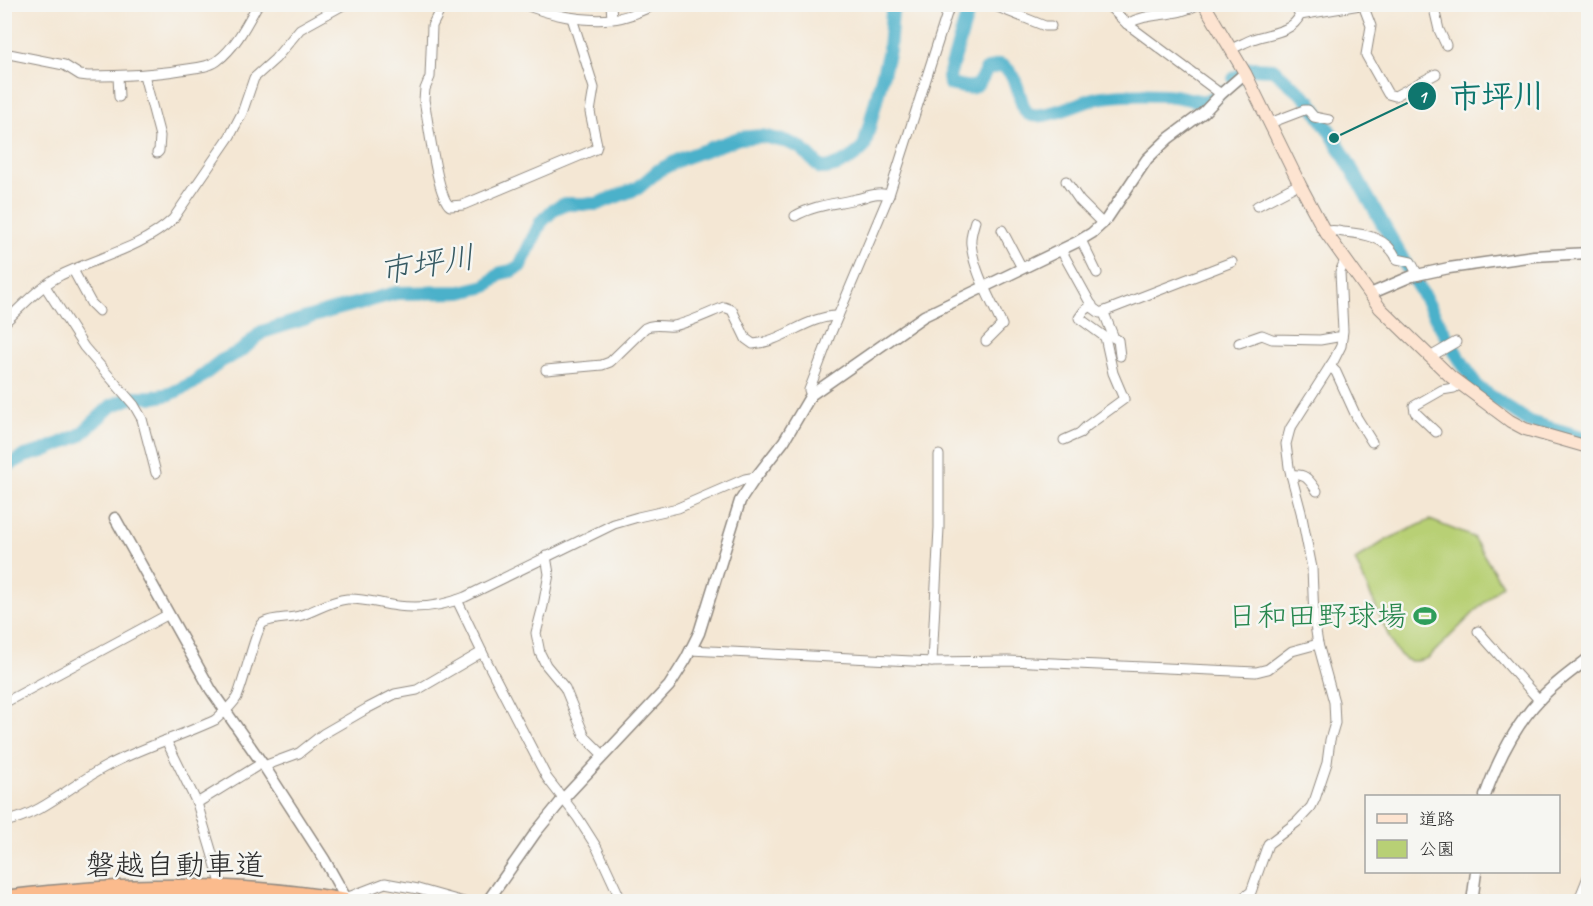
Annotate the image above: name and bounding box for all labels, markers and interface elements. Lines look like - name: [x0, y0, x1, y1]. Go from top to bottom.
- callout: 市坪川: [1407, 71, 1557, 121]
- text: 市坪川: [1449, 76, 1545, 117]
- text: 1: [1418, 86, 1428, 108]
- water label: 市坪川: [376, 236, 478, 292]
- place label: 日和田野球場: [1227, 597, 1407, 635]
- sports icon: 日和田野球場: [1412, 603, 1438, 629]
- legend: [1365, 795, 1560, 873]
- text: 道路: [1419, 808, 1455, 830]
- text: 公園: [1419, 838, 1455, 860]
- street label: 磐越自動車道: [85, 846, 265, 884]

